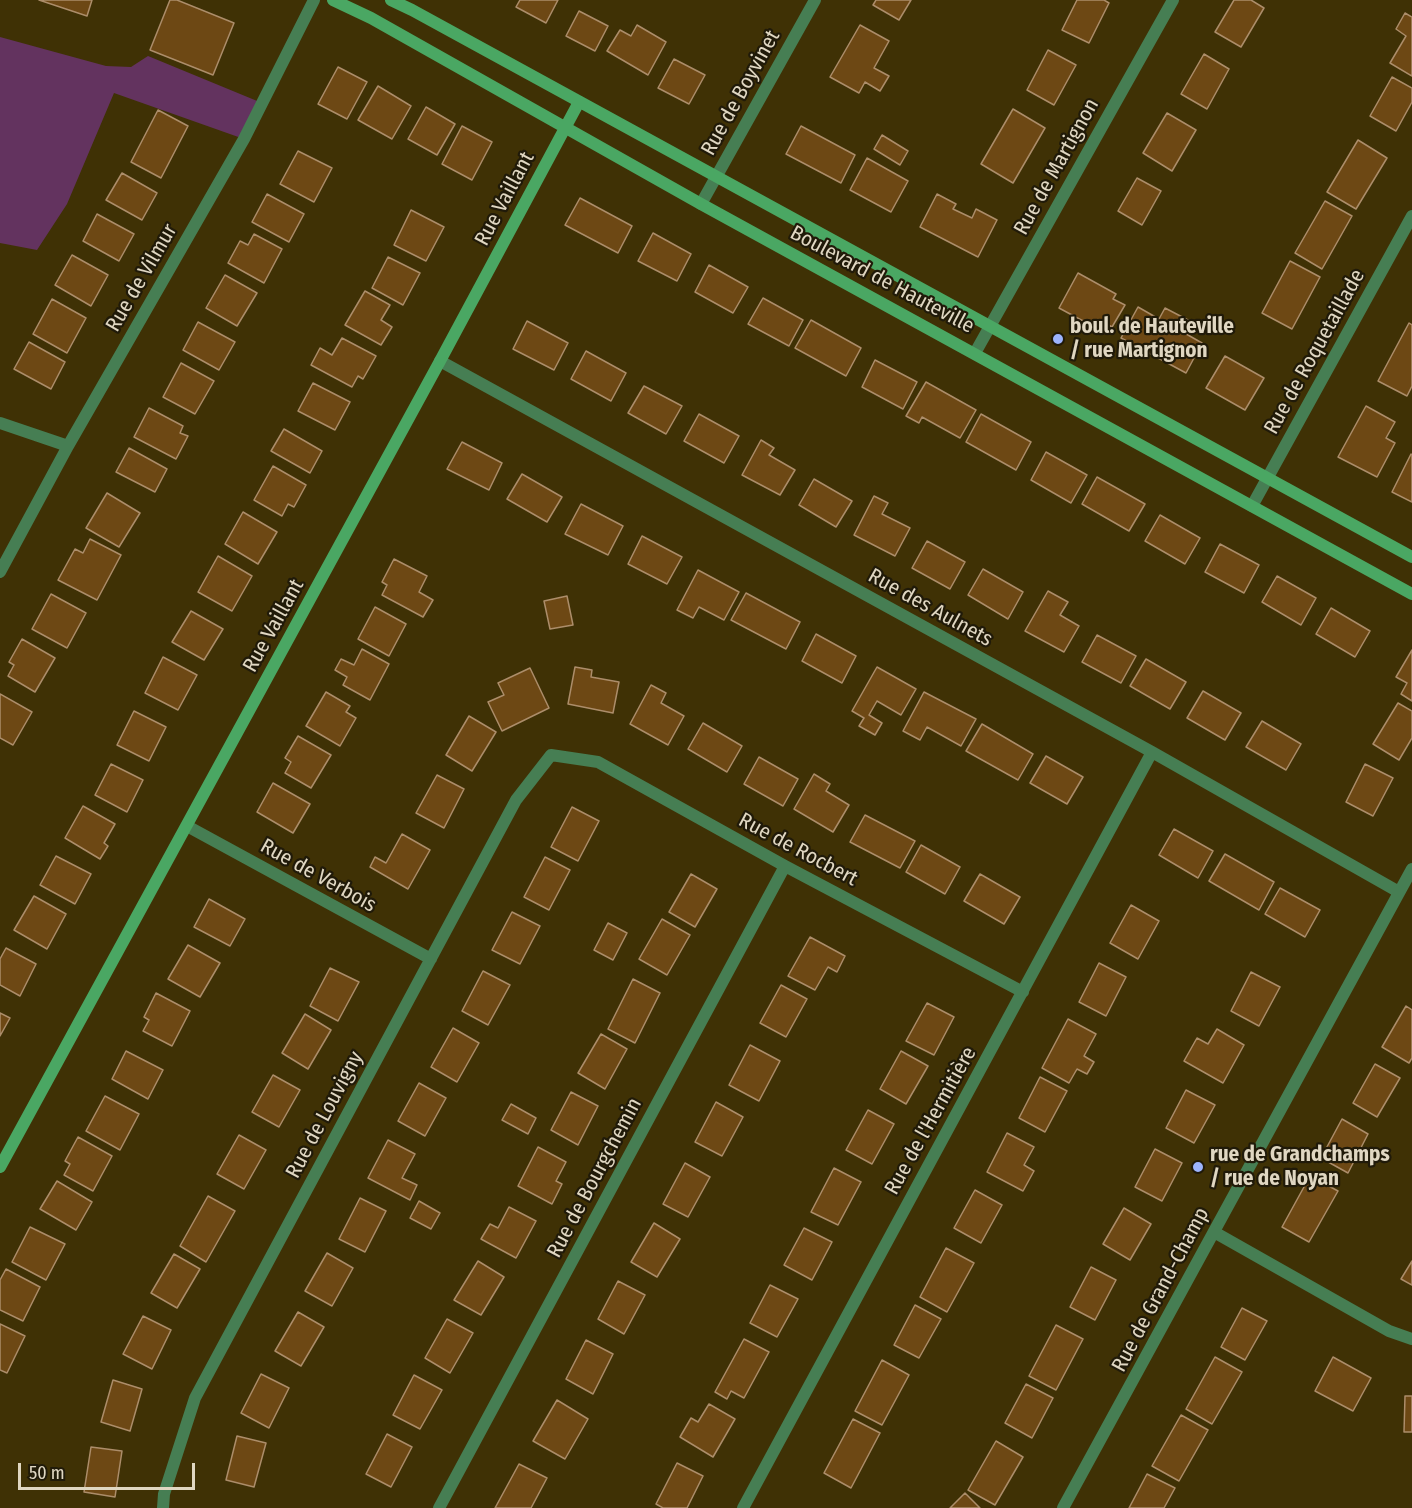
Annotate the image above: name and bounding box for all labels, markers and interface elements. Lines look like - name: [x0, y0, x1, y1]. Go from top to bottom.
- street label: Rue de Boyvinet: [696, 26, 786, 160]
- street label: Rue de Martignon: [1009, 94, 1105, 240]
- street label: Rue Vaillant: [470, 148, 540, 250]
- street label: Rue de Vilmur: [101, 220, 183, 336]
- street label: Boulevard de Hauteville: [786, 221, 978, 339]
- street label: Rue de Roquetaillade: [1259, 265, 1371, 439]
- place label: boul. de Hauteville / rue Martignon: [1070, 314, 1234, 364]
- marker: boul. de Hauteville / rue Martignon: [1051, 332, 1065, 346]
- street label: Rue des Aulnets: [863, 563, 997, 653]
- street label: Rue Vaillant: [238, 575, 310, 677]
- street label: Rue de Rocbert: [734, 808, 862, 892]
- street label: Rue de Verbois: [256, 834, 380, 918]
- street label: Rue de l'Hermitière: [880, 1043, 982, 1199]
- street label: Rue de Louvigny: [281, 1047, 369, 1183]
- street label: Rue de Bourgchemin: [542, 1094, 648, 1262]
- place label: rue de Grandchamps / rue de Noyan: [1210, 1142, 1390, 1192]
- marker: rue de Grandchamps / rue de Noyan: [1191, 1160, 1205, 1174]
- street label: Rue de Grand-Champ: [1107, 1204, 1215, 1376]
- scale bar: [21, 1451, 198, 1489]
- text: 50 m: [29, 1462, 65, 1484]

